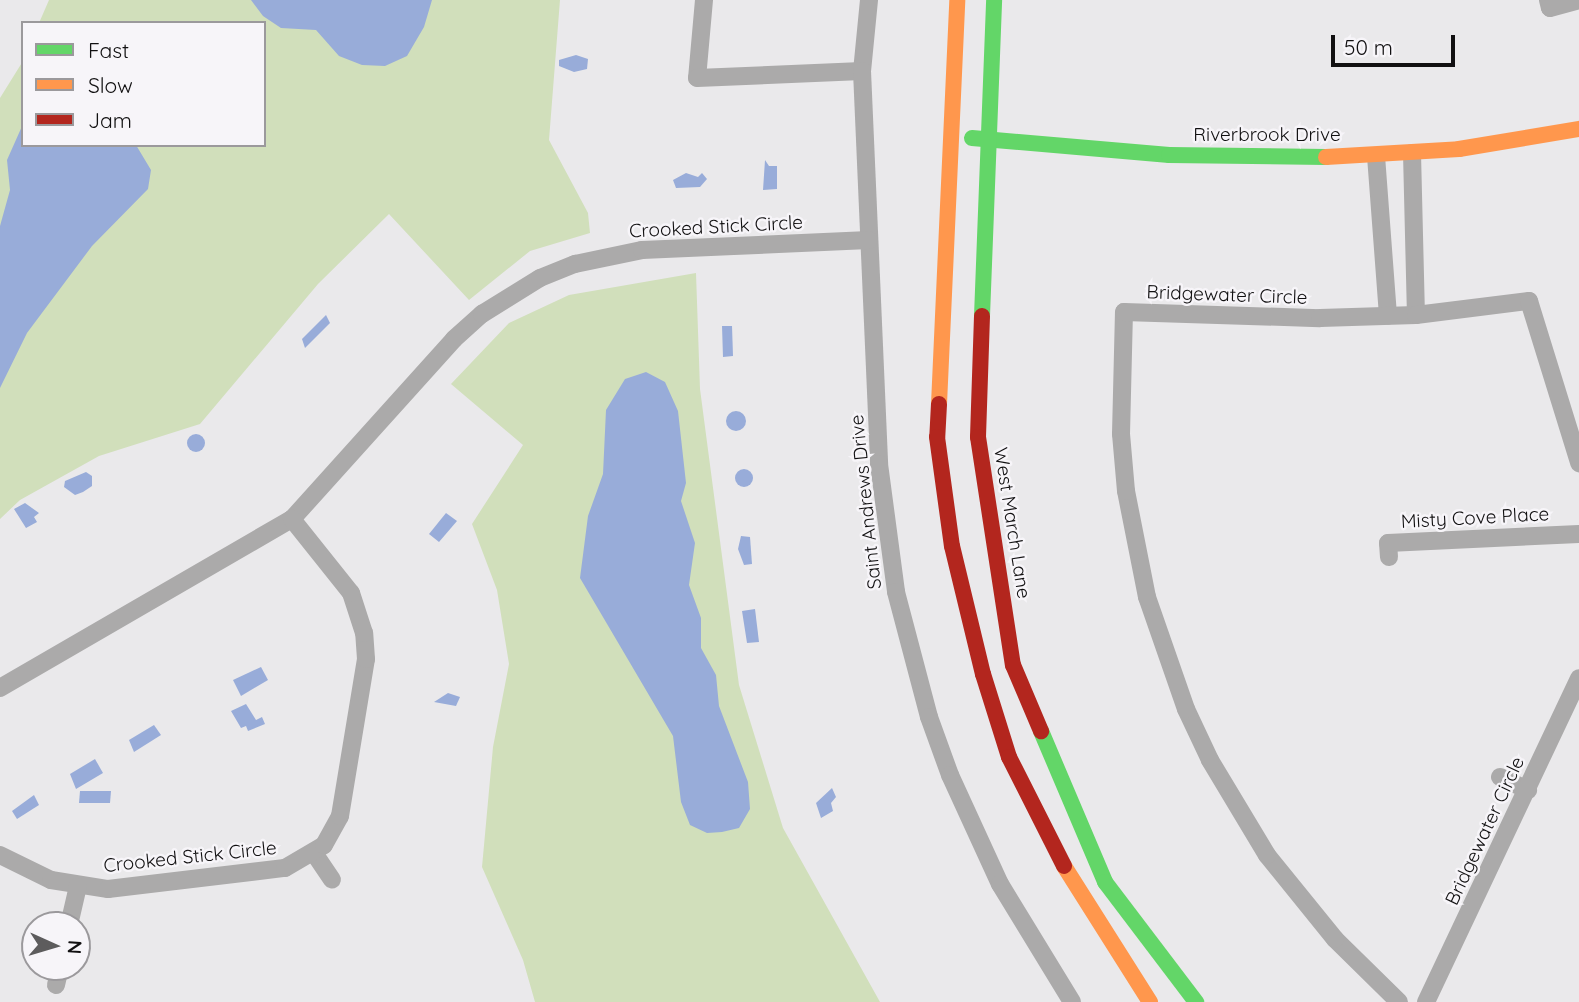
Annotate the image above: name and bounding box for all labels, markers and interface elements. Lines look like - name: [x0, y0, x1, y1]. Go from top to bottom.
- legend: [21, 21, 266, 147]
- scale bar: [1334, 21, 1458, 65]
- text: 50 m: [1344, 34, 1393, 60]
- text: Fast: [88, 37, 129, 63]
- text: Slow: [88, 72, 133, 98]
- text: Jam: [88, 107, 132, 133]
- street label: Riverbrook Drive: [1193, 124, 1341, 146]
- street label: Crooked Stick Circle: [629, 211, 803, 243]
- street label: Bridgewater Circle: [1146, 281, 1308, 309]
- street label: Saint Andrews Drive: [845, 414, 887, 590]
- street label: West March Lane: [989, 446, 1035, 600]
- street label: Misty Cove Place: [1400, 503, 1550, 533]
- street label: Bridgewater Circle: [1441, 753, 1529, 909]
- street label: Crooked Stick Circle: [102, 837, 278, 877]
- north arrow: [21, 911, 91, 981]
- text: N: [62, 940, 87, 955]

